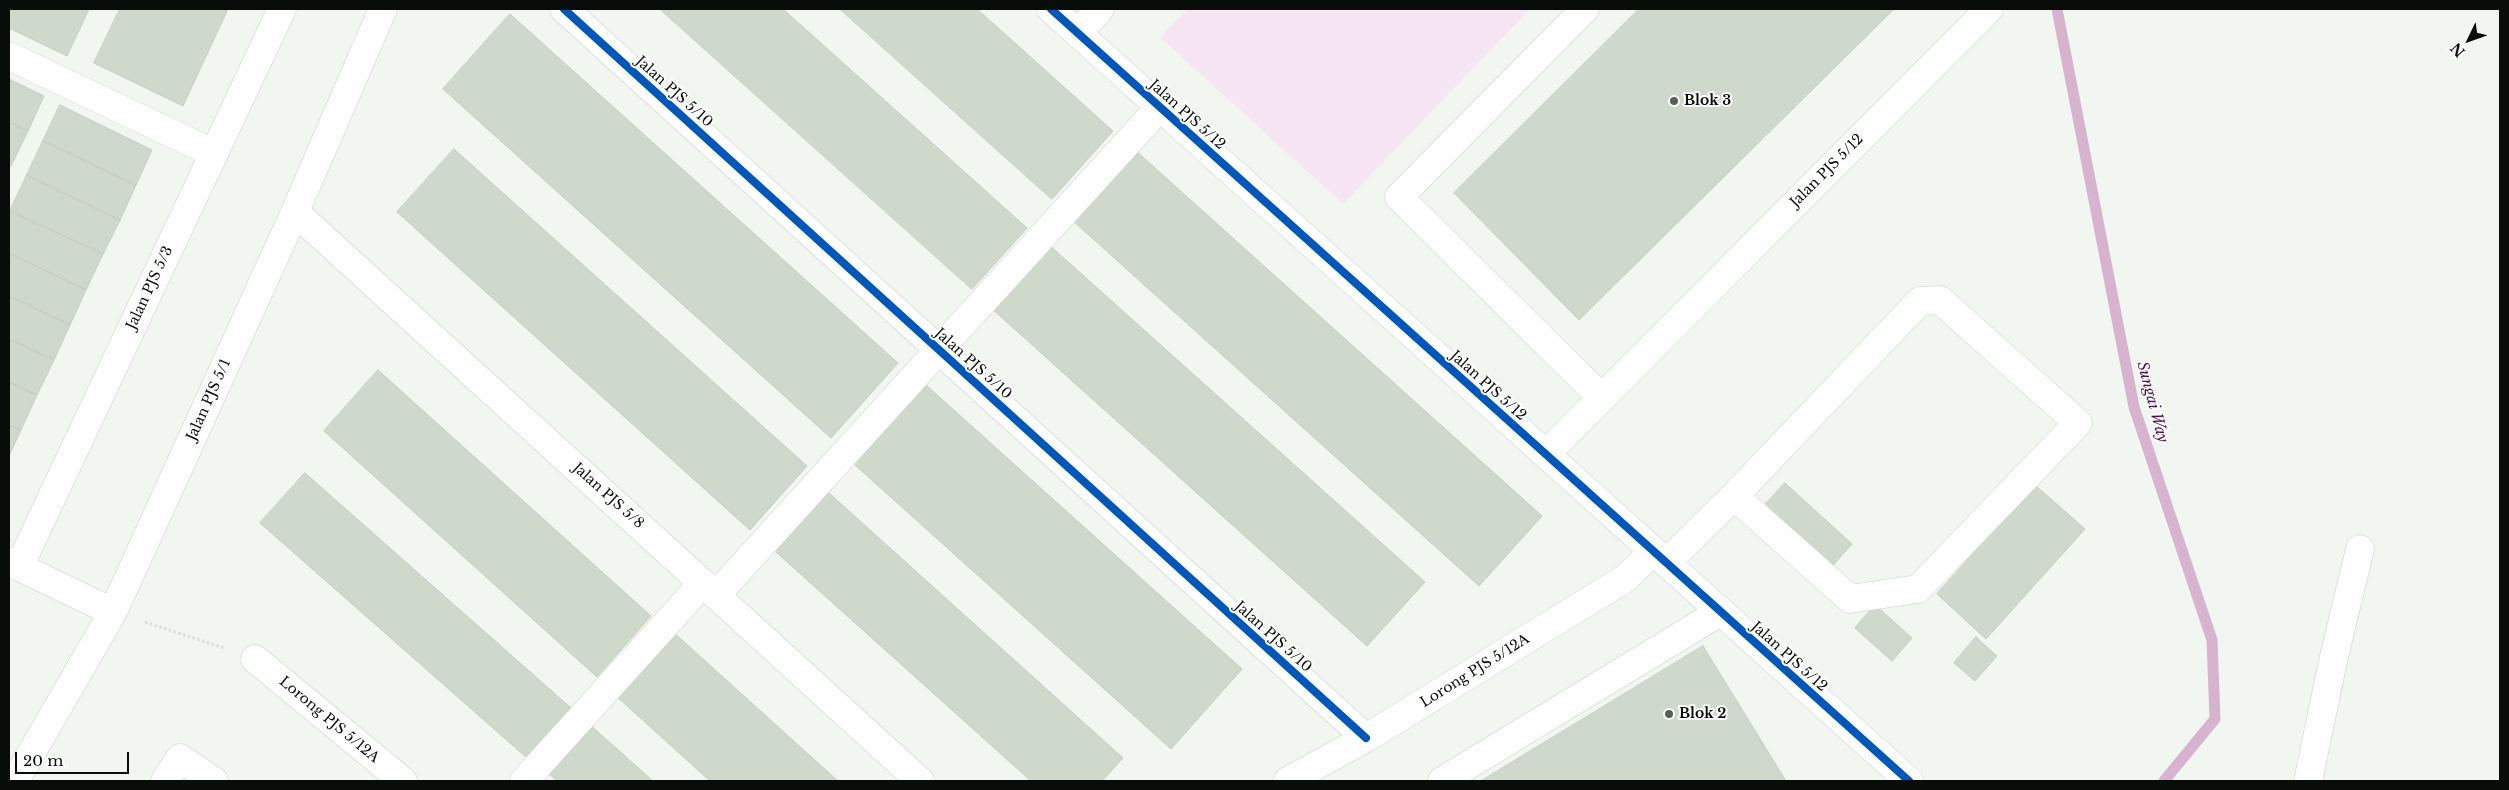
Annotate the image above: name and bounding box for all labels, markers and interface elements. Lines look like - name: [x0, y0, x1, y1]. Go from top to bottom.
- north arrow: [2444, 15, 2494, 65]
- text: N: [2447, 39, 2469, 61]
- street label: Jalan PJS 5/10: [632, 53, 716, 131]
- street label: Jalan PJS 5/12: [1146, 77, 1228, 153]
- place label: Blok 3: [1684, 93, 1731, 109]
- marker: Blok 3: [1668, 95, 1680, 107]
- street label: Jalan PJS 5/12: [1787, 131, 1867, 211]
- street label: Jalan PJS 5/3: [123, 244, 177, 332]
- street label: Jalan PJS 5/10: [931, 325, 1015, 403]
- street label: Jalan PJS 5/12: [1447, 348, 1529, 424]
- street label: Jalan PJS 5/1: [184, 357, 234, 443]
- water label: Sungai Way: [2133, 359, 2171, 445]
- street label: Jalan PJS 5/8: [569, 460, 647, 532]
- street label: Jalan PJS 5/10: [1231, 598, 1315, 676]
- street label: Jalan PJS 5/12: [1748, 619, 1830, 695]
- street label: Lorong PJS 5/12A: [1417, 631, 1533, 711]
- street label: Lorong PJS 5/12A: [276, 673, 382, 767]
- place label: Blok 2: [1679, 706, 1726, 722]
- marker: Blok 2: [1663, 708, 1675, 720]
- scale bar: [18, 742, 131, 774]
- text: 20 m: [23, 751, 63, 770]

